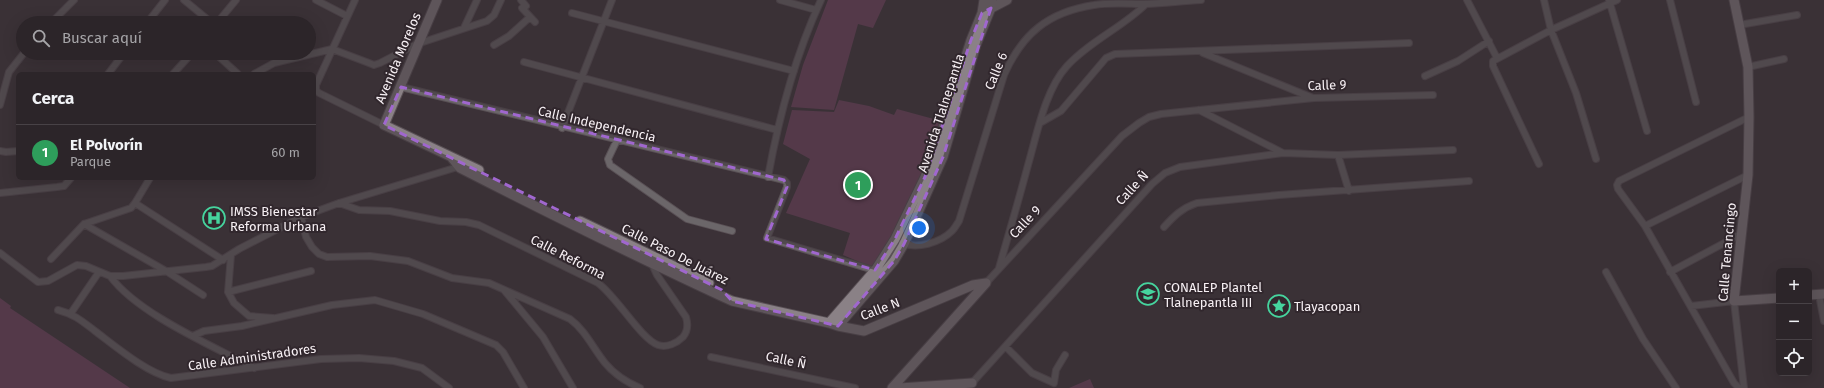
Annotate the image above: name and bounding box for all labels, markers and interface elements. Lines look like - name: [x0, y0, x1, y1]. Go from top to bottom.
- street label: Avenida Morelos: [372, 10, 424, 106]
- search box: [16, 16, 316, 60]
- icon: search: [30, 27, 52, 49]
- text: Buscar aquí: [62, 29, 142, 47]
- street label: Calle 6: [982, 50, 1010, 92]
- street label: Avenida Tlalnepantla: [915, 52, 967, 174]
- street label: Calle 9: [1307, 77, 1347, 93]
- text: Cerca: [32, 88, 74, 109]
- street label: Calle Independencia: [537, 103, 657, 145]
- text: El Polvorín: [70, 136, 143, 154]
- text: 1: [42, 145, 48, 160]
- text: 60 m: [271, 145, 300, 160]
- text: Parque: [70, 154, 111, 169]
- street label: Calle Ñ: [1113, 168, 1151, 208]
- pin: 1: [845, 170, 871, 200]
- street label: Calle Tenancingo: [1715, 202, 1739, 302]
- street label: Calle 9: [1006, 203, 1044, 241]
- place label: IMSS Bienestar Reforma Urbana: [230, 204, 326, 234]
- hospital icon: IMSS Bienestar Reforma Urbana: [201, 205, 227, 231]
- your location: [909, 218, 929, 238]
- street label: Calle Paso De Juárez: [619, 221, 731, 288]
- street label: Calle Reforma: [528, 232, 608, 282]
- map controls: [1776, 268, 1812, 376]
- button: +: [1776, 268, 1812, 304]
- place label: CONALEP Plantel Tlalnepantla III: [1164, 280, 1262, 310]
- school or university icon: CONALEP Plantel Tlalnepantla III: [1135, 281, 1161, 307]
- place icon: Tlayacopan: [1266, 293, 1292, 319]
- street label: Calle N: [858, 295, 902, 323]
- place label: Tlayacopan: [1294, 299, 1360, 314]
- button: −: [1776, 304, 1812, 340]
- button: locate: [1776, 340, 1812, 376]
- street label: Calle Administradores: [187, 341, 317, 373]
- street label: Calle Ñ: [764, 348, 808, 372]

